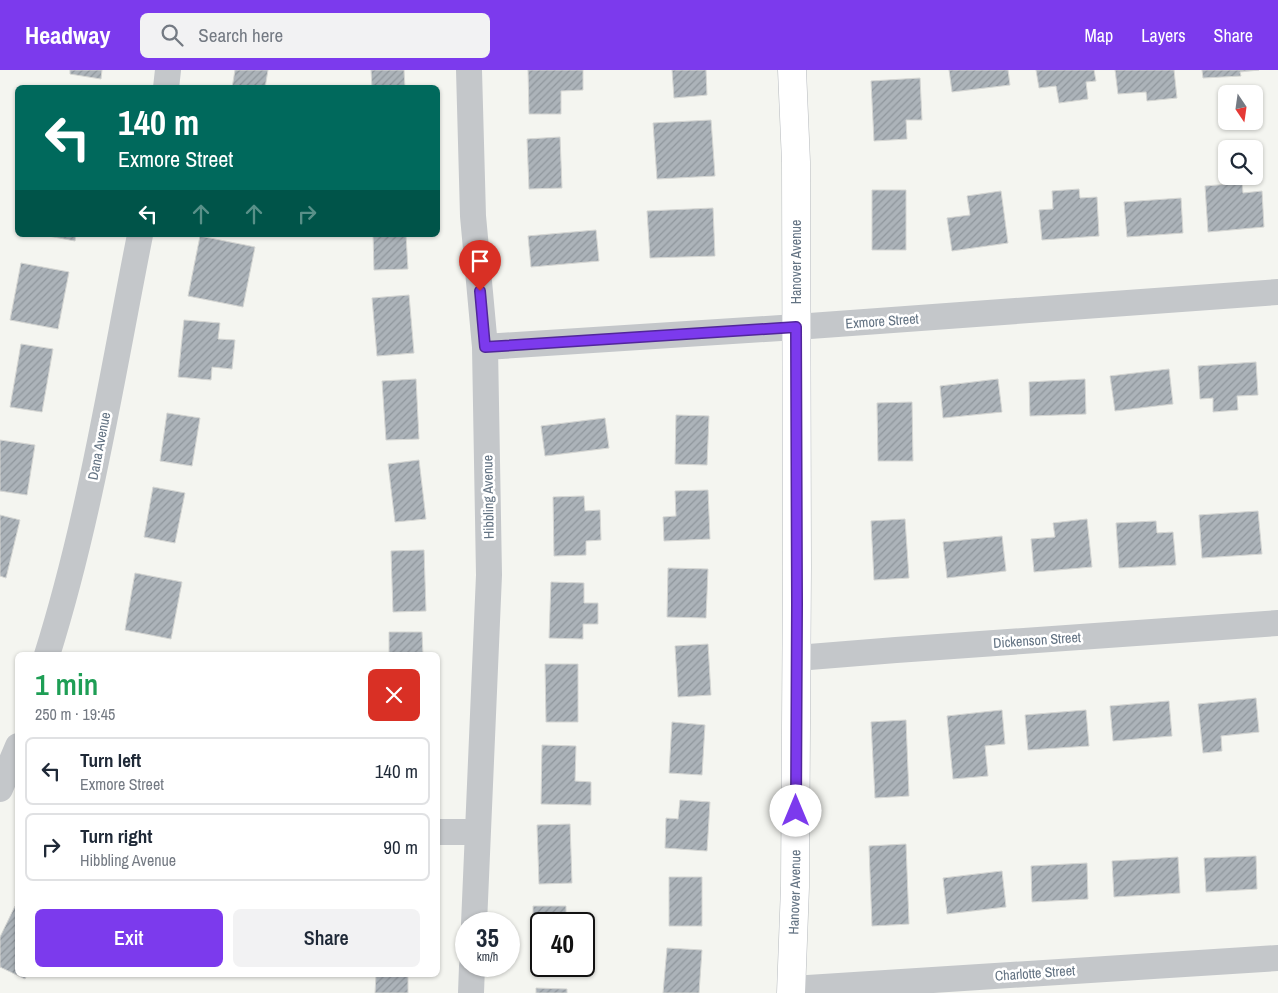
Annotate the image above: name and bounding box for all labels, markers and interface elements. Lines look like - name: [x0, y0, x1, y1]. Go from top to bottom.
- search box: [140, 13, 490, 58]
- text: Headway: [25, 19, 110, 51]
- icon: search: [158, 21, 186, 49]
- text: Search here: [198, 22, 283, 48]
- text: Map: [1085, 23, 1113, 48]
- text: Layers: [1141, 23, 1186, 48]
- text: Share: [1214, 23, 1253, 48]
- north arrow: [1218, 85, 1262, 130]
- map controls: [1218, 85, 1263, 185]
- text: 140 m: [118, 99, 199, 146]
- icon: left: [35, 105, 100, 170]
- button: search: [1218, 140, 1263, 185]
- text: Exmore Street: [118, 144, 233, 174]
- icon: left: [134, 200, 162, 228]
- icon: ahead: [187, 200, 215, 228]
- icon: ahead: [240, 200, 268, 228]
- icon: right: [293, 200, 321, 228]
- street label: Hanover Avenue: [787, 220, 805, 304]
- pin: [459, 240, 501, 291]
- icon: arrive: [466, 247, 494, 275]
- street label: Exmore Street: [845, 309, 919, 333]
- street label: Dana Avenue: [84, 411, 114, 481]
- street label: Hibbling Avenue: [478, 455, 498, 539]
- street label: Dickenson Street: [992, 628, 1082, 652]
- text: 1 min: [35, 664, 98, 704]
- button: close: [368, 669, 420, 721]
- text: 250 m · 19:45: [35, 703, 115, 725]
- text: Turn left: [80, 747, 141, 773]
- icon: left: [37, 757, 65, 785]
- text: 140 m: [375, 758, 418, 784]
- text: Exmore Street: [80, 773, 164, 795]
- position arrow: [769, 784, 821, 836]
- text: Turn right: [80, 823, 152, 849]
- icon: right: [37, 833, 65, 861]
- text: 90 m: [383, 834, 418, 860]
- text: Hibbling Avenue: [80, 849, 176, 871]
- street label: Hanover Avenue: [784, 850, 804, 935]
- button: Exit: [35, 909, 223, 967]
- button: Share: [233, 909, 420, 967]
- speed limit sign: 40: [530, 912, 595, 977]
- text: 35: [476, 921, 499, 955]
- text: km/h: [477, 949, 498, 965]
- street label: Charlotte Street: [994, 961, 1076, 985]

